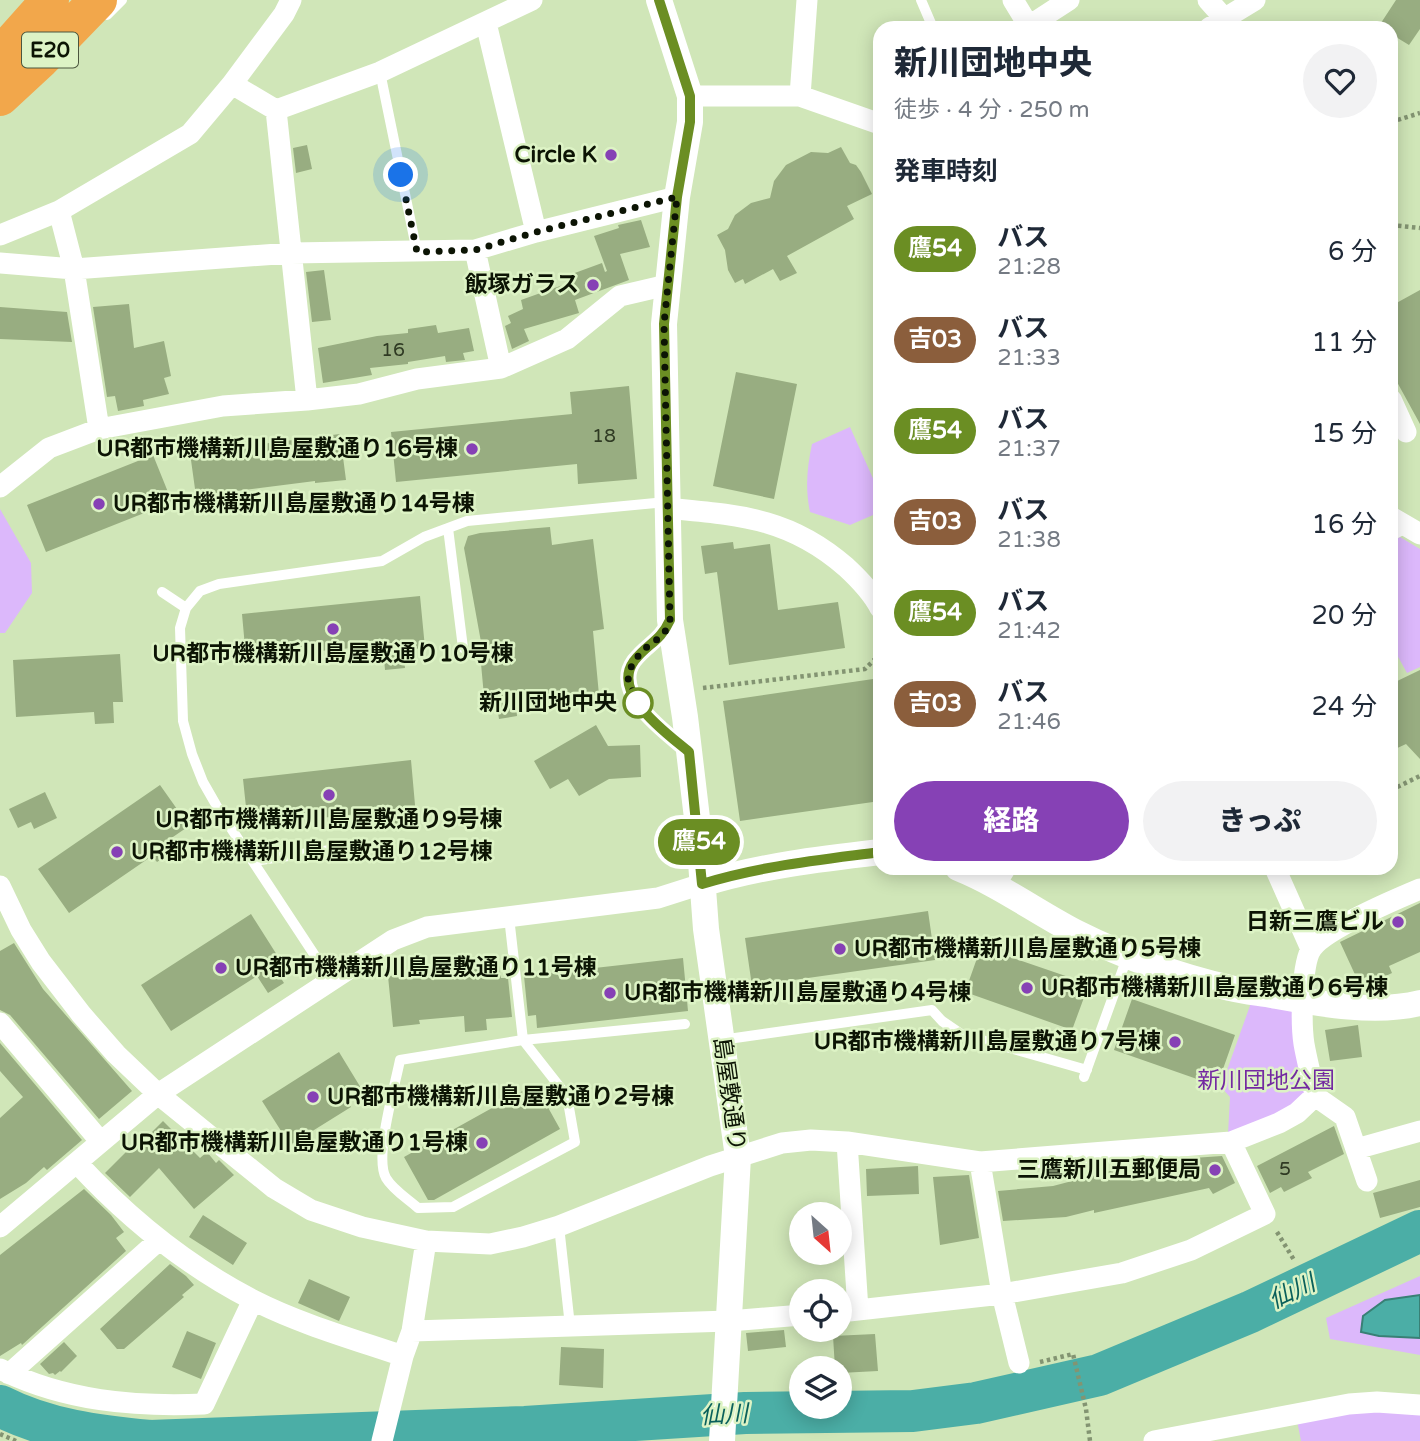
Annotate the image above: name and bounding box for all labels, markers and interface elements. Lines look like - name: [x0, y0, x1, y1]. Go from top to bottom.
- road number: E20: [22, 32, 78, 68]
- text: 新川団地中央: [894, 44, 1092, 83]
- button: heart: [1303, 44, 1377, 118]
- text: 徒歩 · 4 分 · 250 m: [894, 96, 1090, 124]
- place label: Circle K: [514, 141, 598, 169]
- marker: Circle K: [603, 147, 619, 163]
- text: 発車時刻: [894, 156, 998, 187]
- your location: [383, 157, 418, 192]
- text: バス: [997, 222, 1049, 253]
- text: 鷹54: [908, 234, 962, 263]
- text: 6 分: [1328, 236, 1377, 267]
- text: 21:28: [997, 253, 1061, 281]
- place label: 飯塚ガラス: [464, 271, 579, 299]
- marker: 飯塚ガラス: [585, 277, 601, 293]
- text: バス: [997, 313, 1049, 344]
- text: 吉03: [908, 325, 962, 354]
- text: 11 分: [1312, 327, 1377, 358]
- house number: 16: [381, 339, 405, 361]
- text: 21:33: [997, 344, 1061, 372]
- text: バス: [997, 404, 1049, 435]
- text: 鷹54: [908, 416, 962, 445]
- text: 15 分: [1312, 418, 1377, 449]
- house number: 18: [592, 425, 616, 447]
- place label: UR都市機構新川島屋敷通り16号棟: [96, 435, 458, 463]
- text: 21:37: [997, 435, 1061, 463]
- marker: UR都市機構新川島屋敷通り16号棟: [464, 441, 480, 457]
- place label: UR都市機構新川島屋敷通り14号棟: [113, 490, 475, 518]
- text: バス: [997, 495, 1049, 526]
- marker: UR都市機構新川島屋敷通り14号棟: [91, 496, 107, 512]
- text: 吉03: [908, 507, 962, 536]
- text: 16 分: [1312, 509, 1377, 540]
- text: 21:38: [997, 526, 1061, 554]
- text: バス: [997, 586, 1049, 617]
- text: 鷹54: [908, 598, 962, 627]
- text: 20 分: [1312, 600, 1377, 631]
- text: 21:42: [997, 617, 1061, 645]
- marker: UR都市機構新川島屋敷通り10号棟: [325, 621, 341, 637]
- place label: UR都市機構新川島屋敷通り10号棟: [152, 640, 514, 668]
- text: バス: [997, 677, 1049, 708]
- marker: 新川団地中央: [623, 688, 653, 718]
- place label: 新川団地中央: [479, 689, 617, 717]
- text: 吉03: [908, 689, 962, 718]
- text: 24 分: [1312, 691, 1377, 722]
- text: 21:46: [997, 708, 1061, 736]
- button: 経路: [894, 781, 1129, 861]
- button: きっぷ: [1143, 781, 1377, 861]
- marker: UR都市機構新川島屋敷通り9号棟: [321, 787, 337, 803]
- place label: UR都市機構新川島屋敷通り9号棟: [155, 806, 503, 834]
- line badge: 鷹54: [659, 819, 739, 865]
- text: 鷹54: [672, 827, 726, 856]
- place label: UR都市機構新川島屋敷通り12号棟: [131, 838, 493, 866]
- marker: UR都市機構新川島屋敷通り12号棟: [109, 844, 125, 860]
- place label: 日新三鷹ビル: [1246, 908, 1384, 936]
- marker: 日新三鷹ビル: [1390, 914, 1406, 930]
- place label: UR都市機構新川島屋敷通り5号棟: [854, 935, 1201, 963]
- marker: UR都市機構新川島屋敷通り5号棟: [832, 941, 848, 957]
- place label: UR都市機構新川島屋敷通り11号棟: [235, 954, 597, 982]
- marker: UR都市機構新川島屋敷通り11号棟: [213, 960, 229, 976]
- place label: UR都市機構新川島屋敷通り6号棟: [1041, 974, 1388, 1002]
- place label: UR都市機構新川島屋敷通り4号棟: [624, 979, 971, 1007]
- marker: UR都市機構新川島屋敷通り6号棟: [1019, 980, 1035, 996]
- marker: UR都市機構新川島屋敷通り4号棟: [602, 985, 618, 1001]
- place label: UR都市機構新川島屋敷通り7号棟: [814, 1028, 1161, 1056]
- marker: UR都市機構新川島屋敷通り7号棟: [1167, 1034, 1183, 1050]
- street label: 島屋敷通り: [707, 1035, 751, 1153]
- park label: 新川団地公園: [1197, 1067, 1335, 1095]
- place label: UR都市機構新川島屋敷通り2号棟: [327, 1083, 674, 1111]
- marker: UR都市機構新川島屋敷通り2号棟: [305, 1089, 321, 1105]
- place label: UR都市機構新川島屋敷通り1号棟: [121, 1129, 468, 1157]
- marker: UR都市機構新川島屋敷通り1号棟: [474, 1135, 490, 1151]
- place label: 三鷹新川五郵便局: [1017, 1156, 1201, 1184]
- house number: 5: [1279, 1158, 1291, 1180]
- marker: 三鷹新川五郵便局: [1207, 1162, 1223, 1178]
- north arrow: [789, 1202, 852, 1265]
- map controls: [789, 1202, 852, 1419]
- water label: 仙川: [1264, 1267, 1323, 1315]
- button: locate: [789, 1279, 852, 1342]
- button: layers: [789, 1356, 852, 1419]
- water label: 仙川: [699, 1399, 752, 1431]

